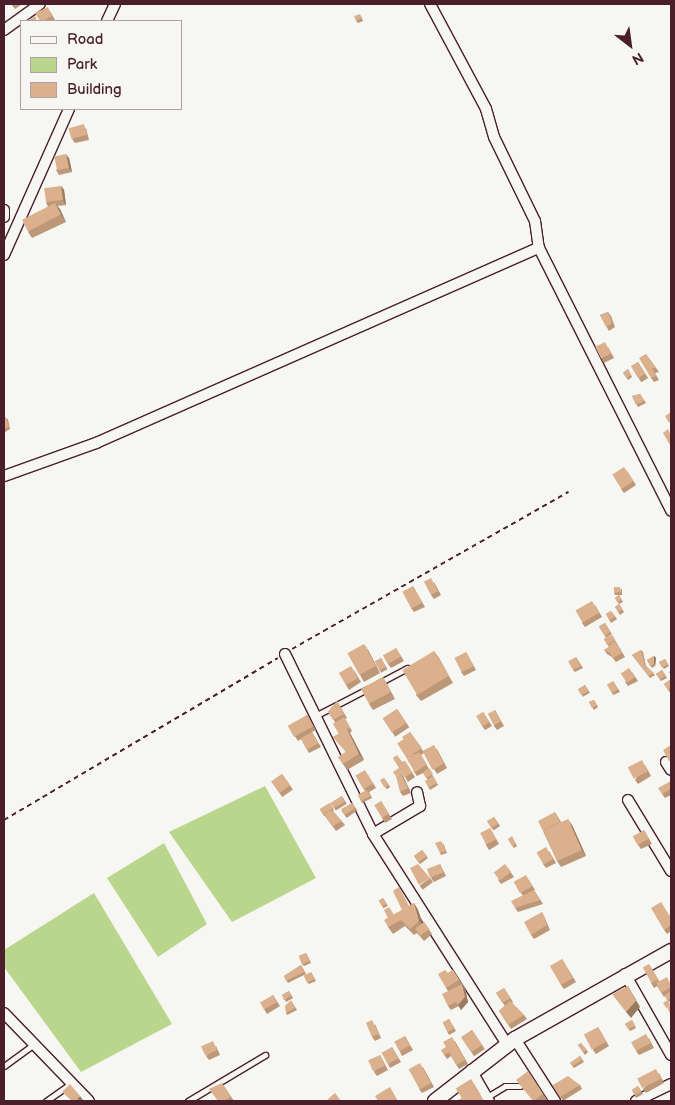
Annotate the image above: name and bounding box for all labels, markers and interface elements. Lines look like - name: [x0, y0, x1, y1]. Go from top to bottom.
- legend: [20, 20, 182, 110]
- north arrow: [605, 20, 655, 70]
- text: Road: [67, 30, 103, 49]
- text: N: [629, 48, 647, 68]
- text: Park: [67, 55, 97, 74]
- text: Building: [67, 80, 122, 99]

